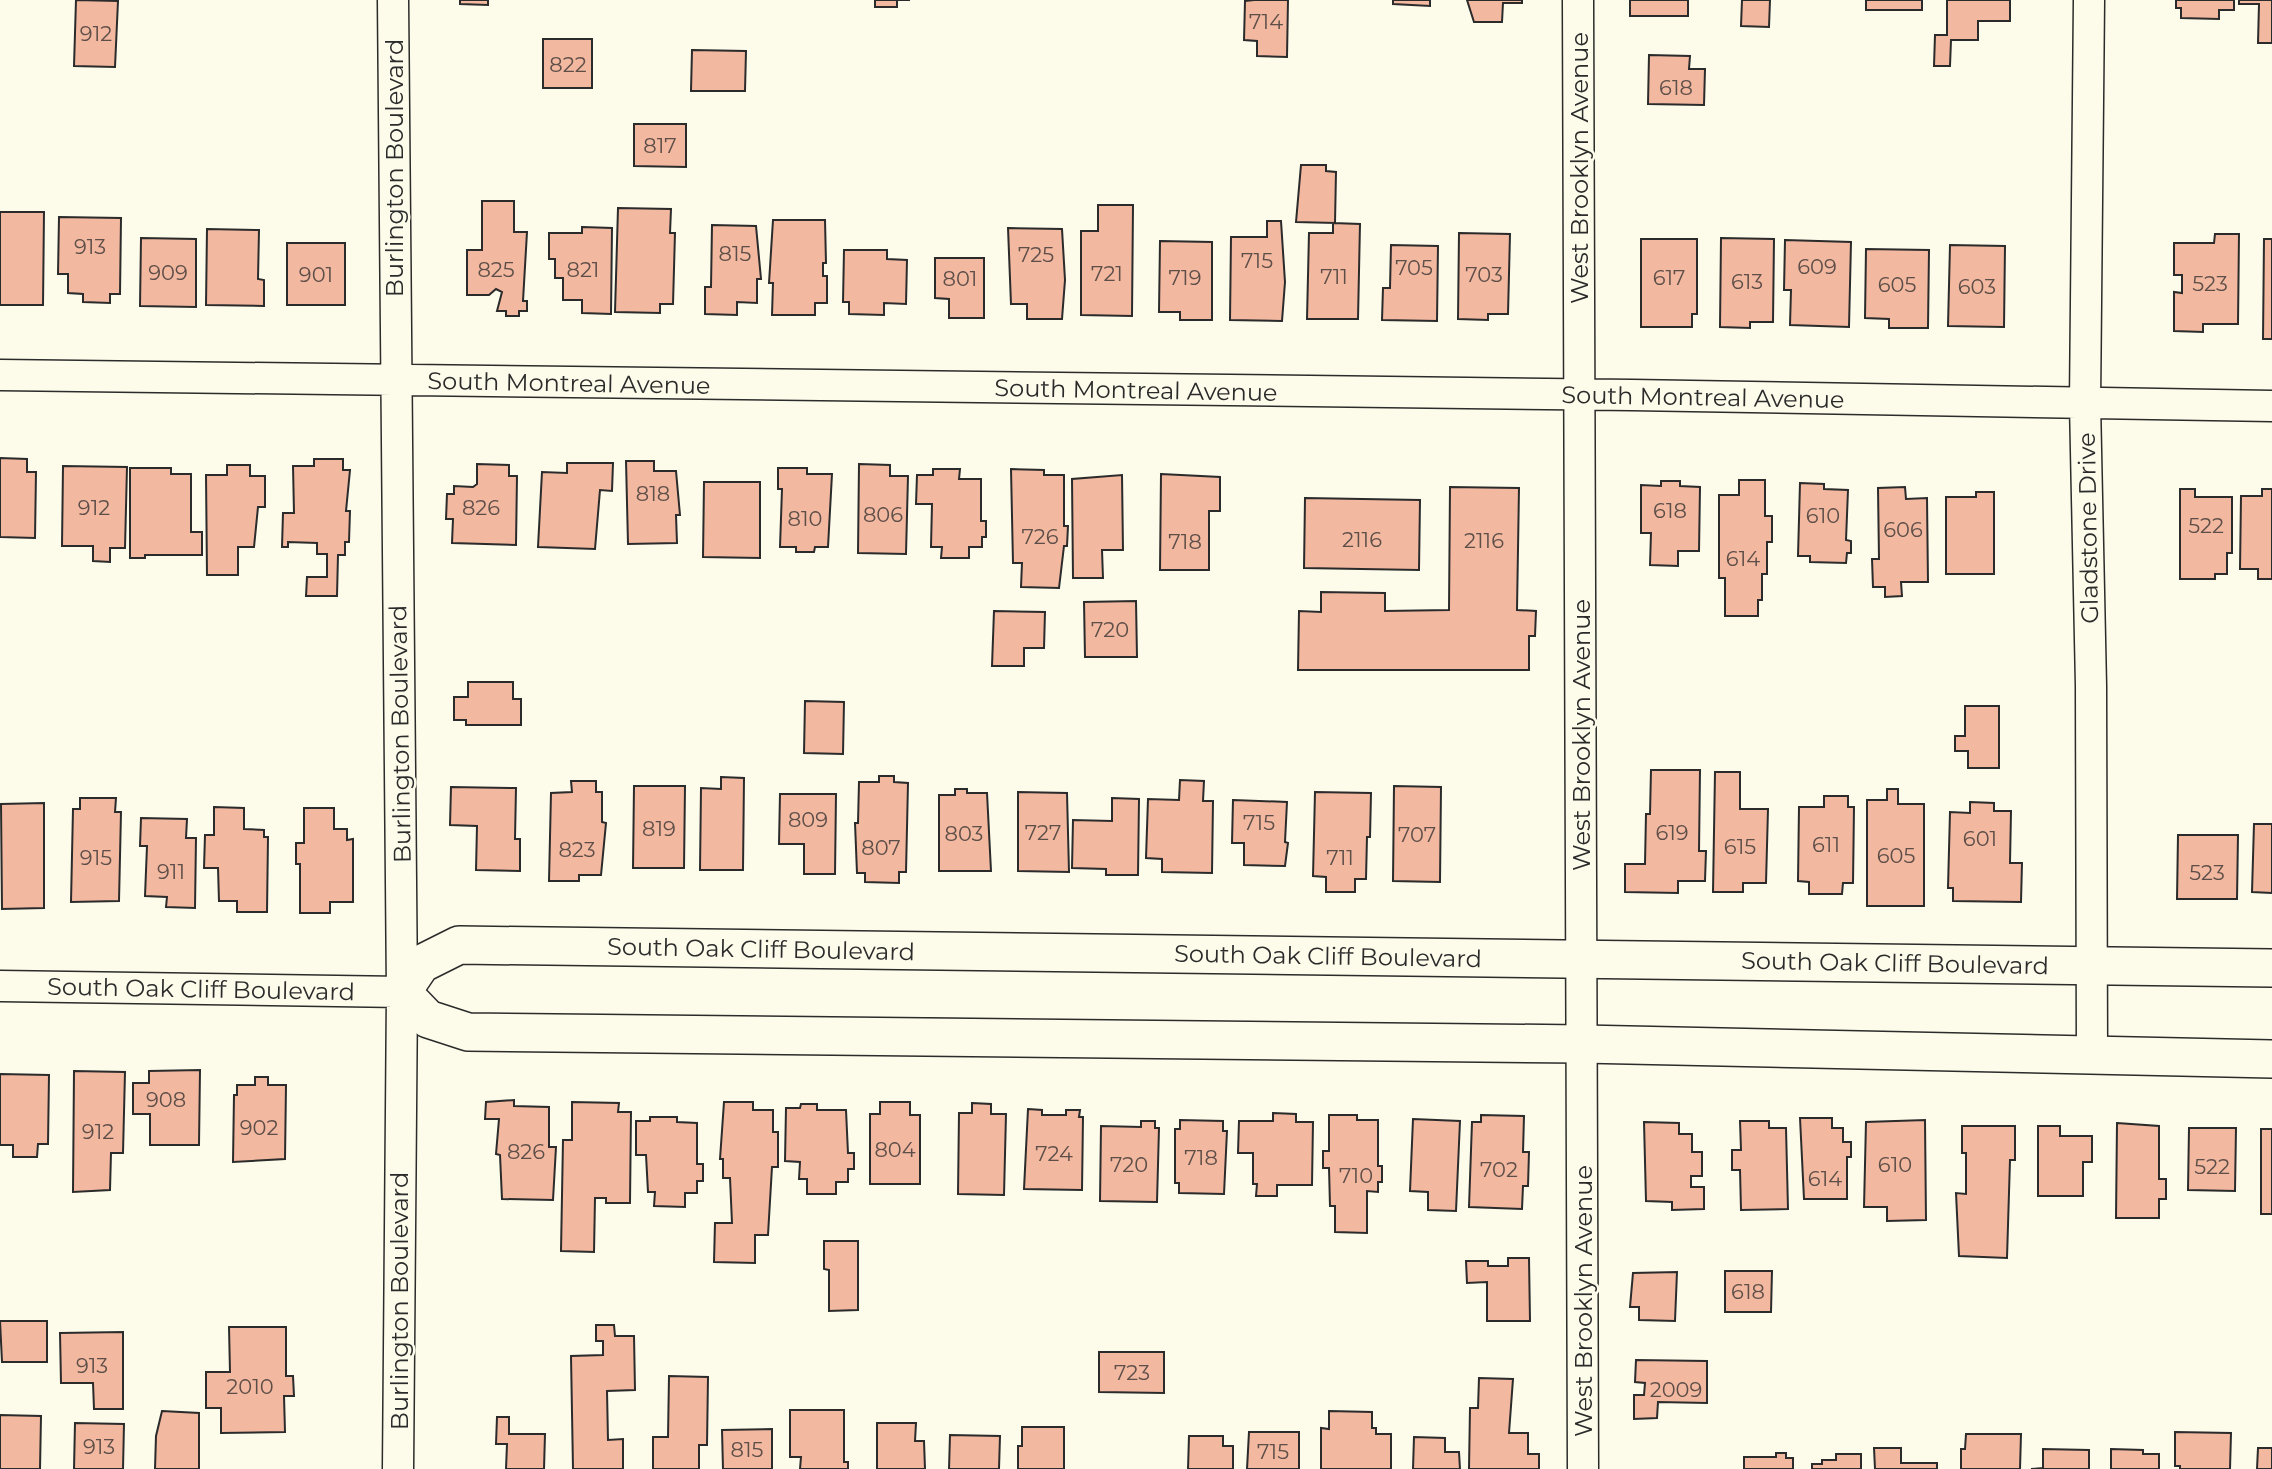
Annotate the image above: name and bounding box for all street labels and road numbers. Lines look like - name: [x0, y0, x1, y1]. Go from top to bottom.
- street label: West Brooklyn Avenue: [1565, 32, 1594, 304]
- street label: Burlington Boulevard: [380, 39, 409, 297]
- street label: South Montreal Avenue: [427, 366, 711, 400]
- street label: South Montreal Avenue: [994, 373, 1278, 407]
- street label: South Montreal Avenue: [1561, 380, 1845, 414]
- street label: Gladstone Drive: [2072, 432, 2104, 624]
- street label: West Brooklyn Avenue: [1567, 599, 1596, 871]
- street label: Burlington Boulevard: [383, 605, 417, 863]
- street label: South Oak Cliff Boulevard: [607, 932, 915, 966]
- street label: South Oak Cliff Boulevard: [1174, 939, 1482, 973]
- street label: South Oak Cliff Boulevard: [1741, 946, 2049, 980]
- street label: South Oak Cliff Boulevard: [47, 972, 355, 1006]
- street label: West Brooklyn Avenue: [1569, 1165, 1598, 1437]
- street label: Burlington Boulevard: [385, 1172, 414, 1430]

